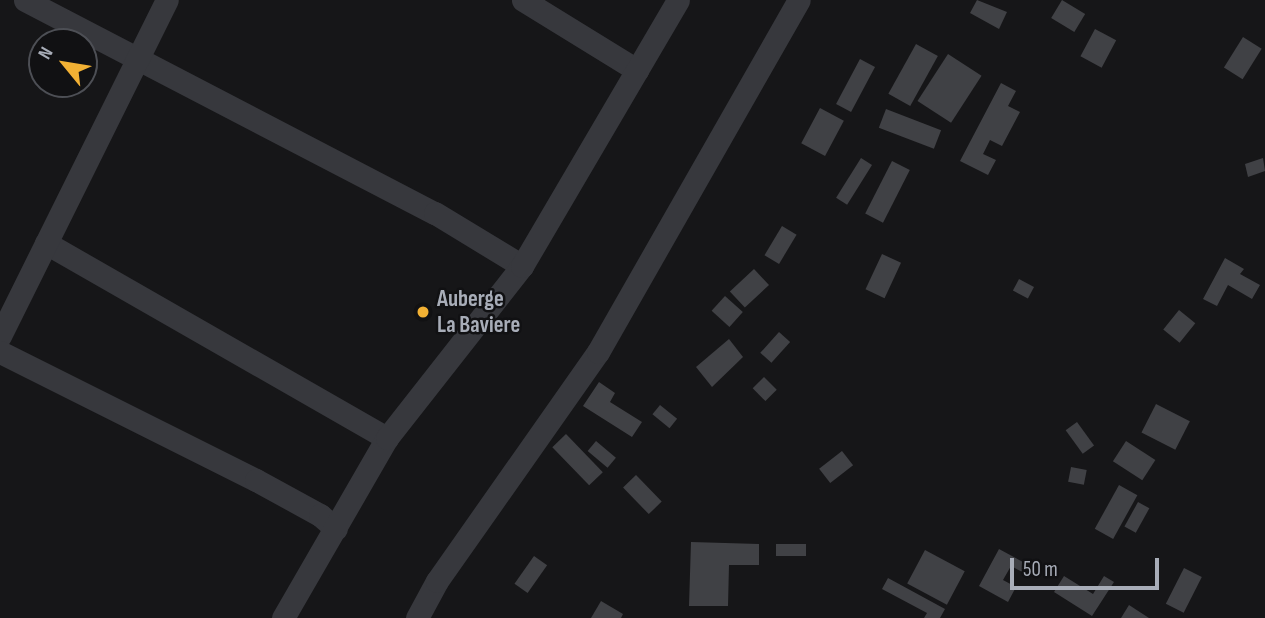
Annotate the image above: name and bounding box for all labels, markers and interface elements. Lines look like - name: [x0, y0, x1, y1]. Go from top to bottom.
- north arrow: [28, 28, 98, 98]
- text: N: [34, 43, 59, 63]
- place label: Auberge La Baviere: [437, 285, 520, 339]
- marker: Auberge La Baviere: [415, 304, 431, 320]
- scale bar: [1013, 544, 1162, 588]
- text: 50 m: [1023, 557, 1058, 582]

